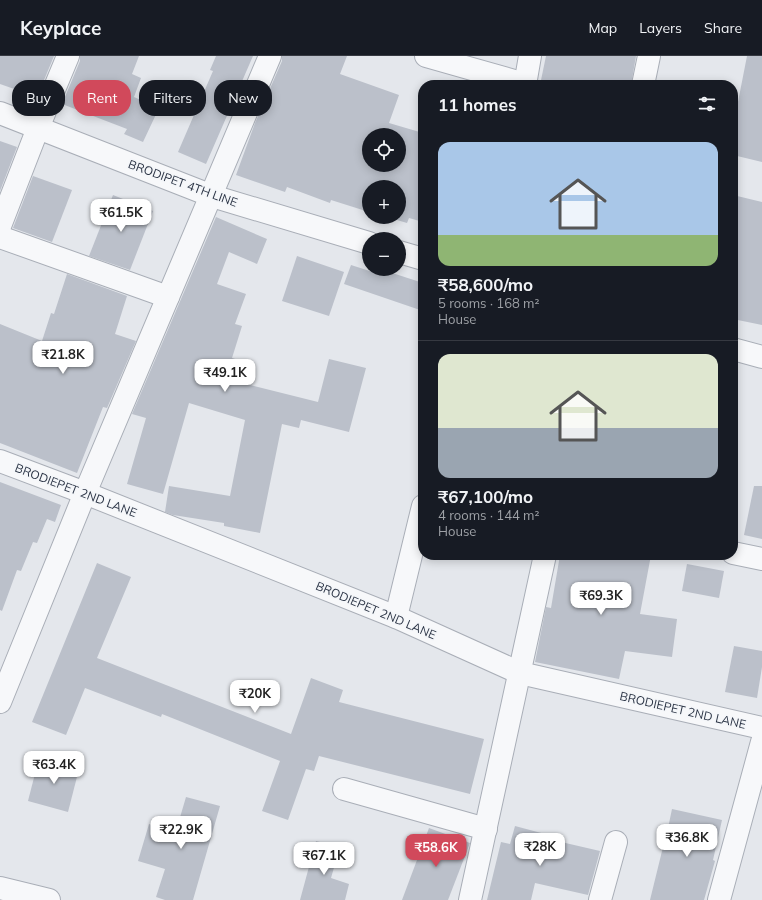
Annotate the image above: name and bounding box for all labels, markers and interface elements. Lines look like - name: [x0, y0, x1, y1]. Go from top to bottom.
- text: Keyplace: [20, 16, 101, 40]
- text: Map: [588, 19, 617, 37]
- text: Layers: [639, 19, 682, 37]
- text: Share: [704, 19, 742, 37]
- chip: Buy: [12, 80, 65, 116]
- chip: Rent: [73, 80, 131, 116]
- chip: Filters: [139, 80, 206, 116]
- chip: New: [214, 80, 272, 116]
- icon: filters: [696, 93, 718, 115]
- text: 11 homes: [438, 94, 517, 115]
- map controls: [362, 128, 406, 276]
- button: locate: [362, 128, 406, 172]
- street label: BRODIPET 4TH LINE: [126, 156, 240, 210]
- icon: home: [542, 168, 614, 240]
- button: +: [362, 180, 406, 224]
- pin: ₹61.5K: [88, 199, 154, 233]
- text: ₹61.5K: [99, 204, 143, 220]
- button: −: [362, 232, 406, 276]
- text: ₹58,600/mo: [438, 274, 533, 295]
- text: 5 rooms · 168 m²: [438, 295, 539, 311]
- text: House: [438, 311, 476, 327]
- pin: ₹21.8K: [30, 341, 96, 375]
- text: ₹21.8K: [41, 346, 85, 362]
- pin: ₹49.1K: [192, 359, 258, 393]
- text: ₹49.1K: [203, 364, 247, 380]
- icon: home: [542, 380, 614, 452]
- street label: BRODIEPET 2ND LANE: [13, 460, 139, 520]
- text: ₹67,100/mo: [438, 486, 533, 507]
- text: 4 rooms · 144 m²: [438, 507, 539, 523]
- text: House: [438, 523, 476, 539]
- street label: BRODIEPET 2ND LANE: [314, 578, 438, 642]
- pin: ₹69.3K: [568, 582, 634, 616]
- text: ₹69.3K: [579, 587, 623, 603]
- pin: ₹20K: [231, 680, 279, 714]
- text: ₹20K: [239, 685, 271, 701]
- street label: BRODIEPET 2ND LANE: [618, 688, 748, 732]
- pin: ₹63.4K: [21, 751, 87, 785]
- text: ₹63.4K: [32, 756, 76, 772]
- pin: ₹22.9K: [148, 816, 214, 850]
- text: ₹22.9K: [159, 821, 203, 837]
- pin: ₹36.8K: [654, 824, 720, 858]
- text: ₹36.8K: [665, 829, 709, 845]
- pin: ₹28K: [516, 833, 564, 867]
- pin: ₹58.6K: [403, 834, 469, 868]
- text: ₹28K: [524, 838, 556, 854]
- text: ₹58.6K: [414, 839, 458, 855]
- pin: ₹67.1K: [291, 842, 357, 876]
- text: ₹67.1K: [302, 847, 346, 863]

